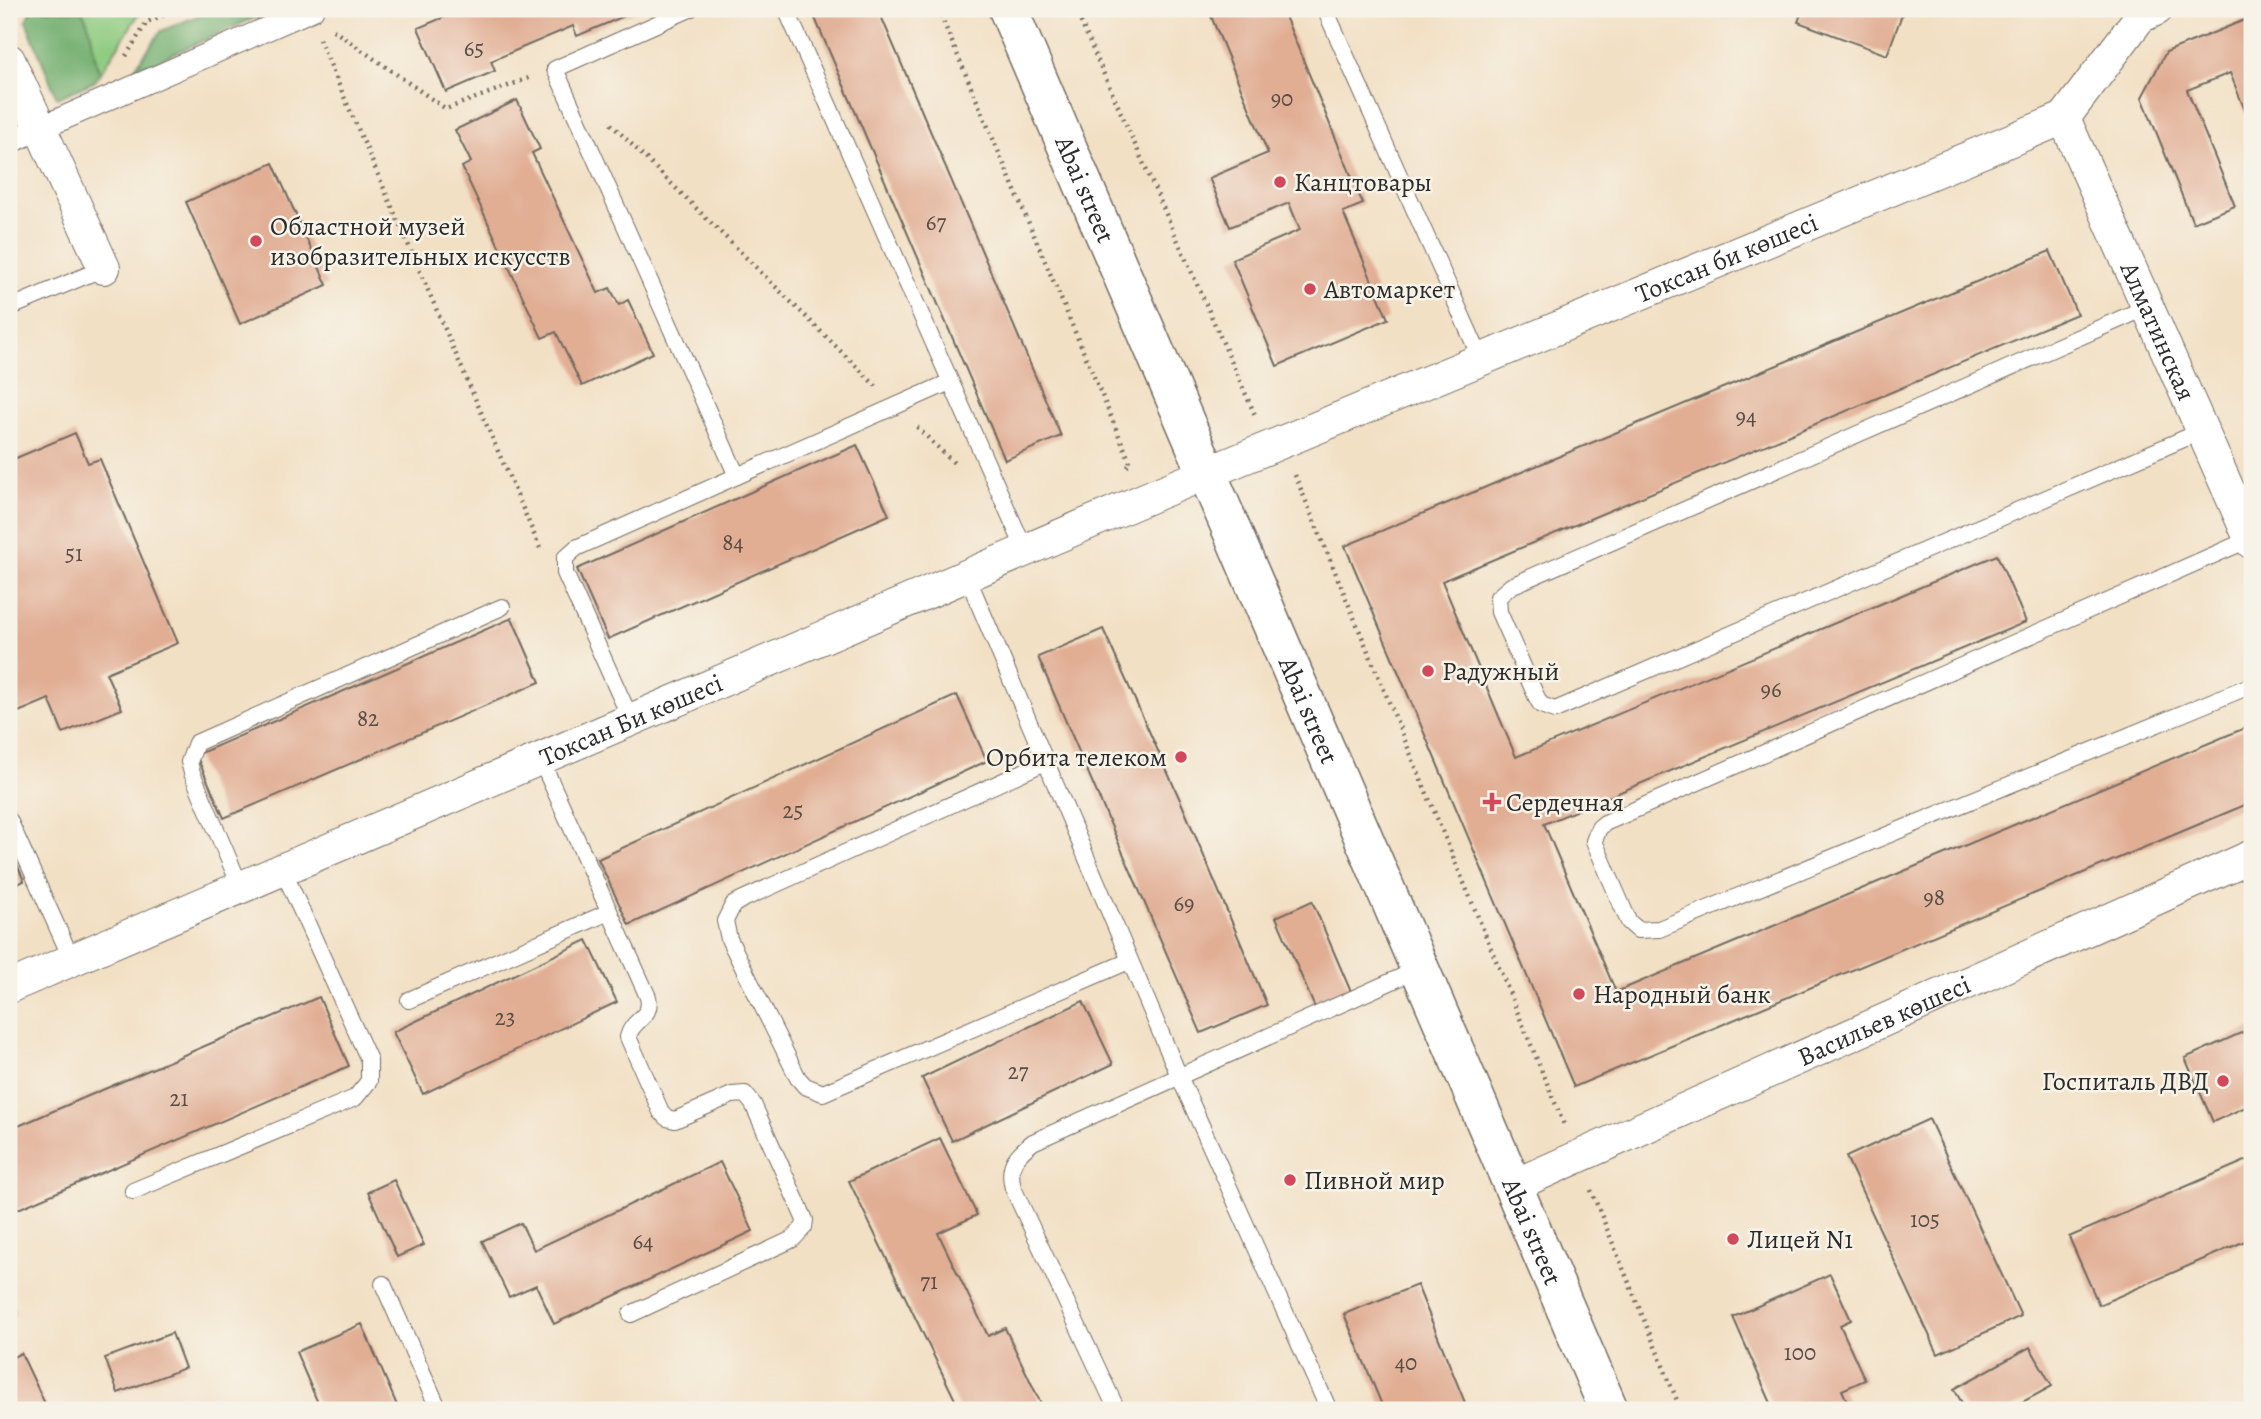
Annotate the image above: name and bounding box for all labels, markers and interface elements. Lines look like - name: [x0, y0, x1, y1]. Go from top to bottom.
- house number: 65: [464, 33, 484, 64]
- house number: 90: [1271, 83, 1293, 114]
- street label: Abai street: [1046, 130, 1123, 249]
- place label: Канцтовары: [1294, 165, 1432, 200]
- marker: Канцтовары: [1272, 174, 1288, 190]
- street label: Токсан би көшесі: [1630, 205, 1823, 312]
- house number: 67: [926, 207, 946, 238]
- place label: Областной музей изобразительных искусств: [270, 209, 571, 274]
- marker: Областной музей изобразительных искусств: [248, 233, 264, 249]
- street label: Алматинская: [2111, 255, 2204, 406]
- place label: Автомаркет: [1323, 272, 1456, 307]
- marker: Автомаркет: [1302, 281, 1318, 297]
- house number: 94: [1736, 401, 1756, 432]
- house number: 84: [722, 527, 744, 558]
- house number: 51: [65, 538, 83, 569]
- street label: Abai street: [1270, 651, 1347, 770]
- place label: Радужный: [1442, 654, 1560, 689]
- marker: Радужный: [1420, 663, 1436, 679]
- street label: Токсан Би көшесі: [534, 665, 728, 775]
- house number: 96: [1760, 674, 1782, 705]
- house number: 82: [357, 703, 379, 734]
- place label: Орбита телеком: [986, 740, 1167, 775]
- marker: Орбита телеком: [1173, 749, 1189, 765]
- place label: Сердечная: [1506, 785, 1624, 820]
- marker: Сердечная: [1484, 794, 1500, 810]
- house number: 25: [783, 795, 803, 826]
- house number: 98: [1923, 882, 1945, 913]
- house number: 69: [1173, 888, 1195, 919]
- street label: Васильев көшесі: [1792, 967, 1976, 1075]
- place label: Народный банк: [1593, 977, 1771, 1012]
- marker: Народный банк: [1571, 986, 1587, 1002]
- house number: 23: [495, 1002, 515, 1033]
- house number: 27: [1008, 1056, 1029, 1087]
- place label: Госпиталь ДВД: [2042, 1064, 2209, 1099]
- marker: Госпиталь ДВД: [2215, 1073, 2231, 1089]
- house number: 21: [170, 1083, 189, 1114]
- place label: Пивной мир: [1304, 1163, 1445, 1198]
- marker: Пивной мир: [1282, 1172, 1298, 1188]
- street label: Abai street: [1493, 1172, 1570, 1291]
- house number: 105: [1910, 1204, 1940, 1235]
- place label: Лицей N1: [1747, 1222, 1853, 1257]
- house number: 64: [632, 1226, 654, 1257]
- marker: Лицей N1: [1725, 1231, 1741, 1247]
- house number: 71: [920, 1266, 938, 1297]
- house number: 100: [1784, 1337, 1816, 1368]
- house number: 40: [1395, 1347, 1417, 1378]

